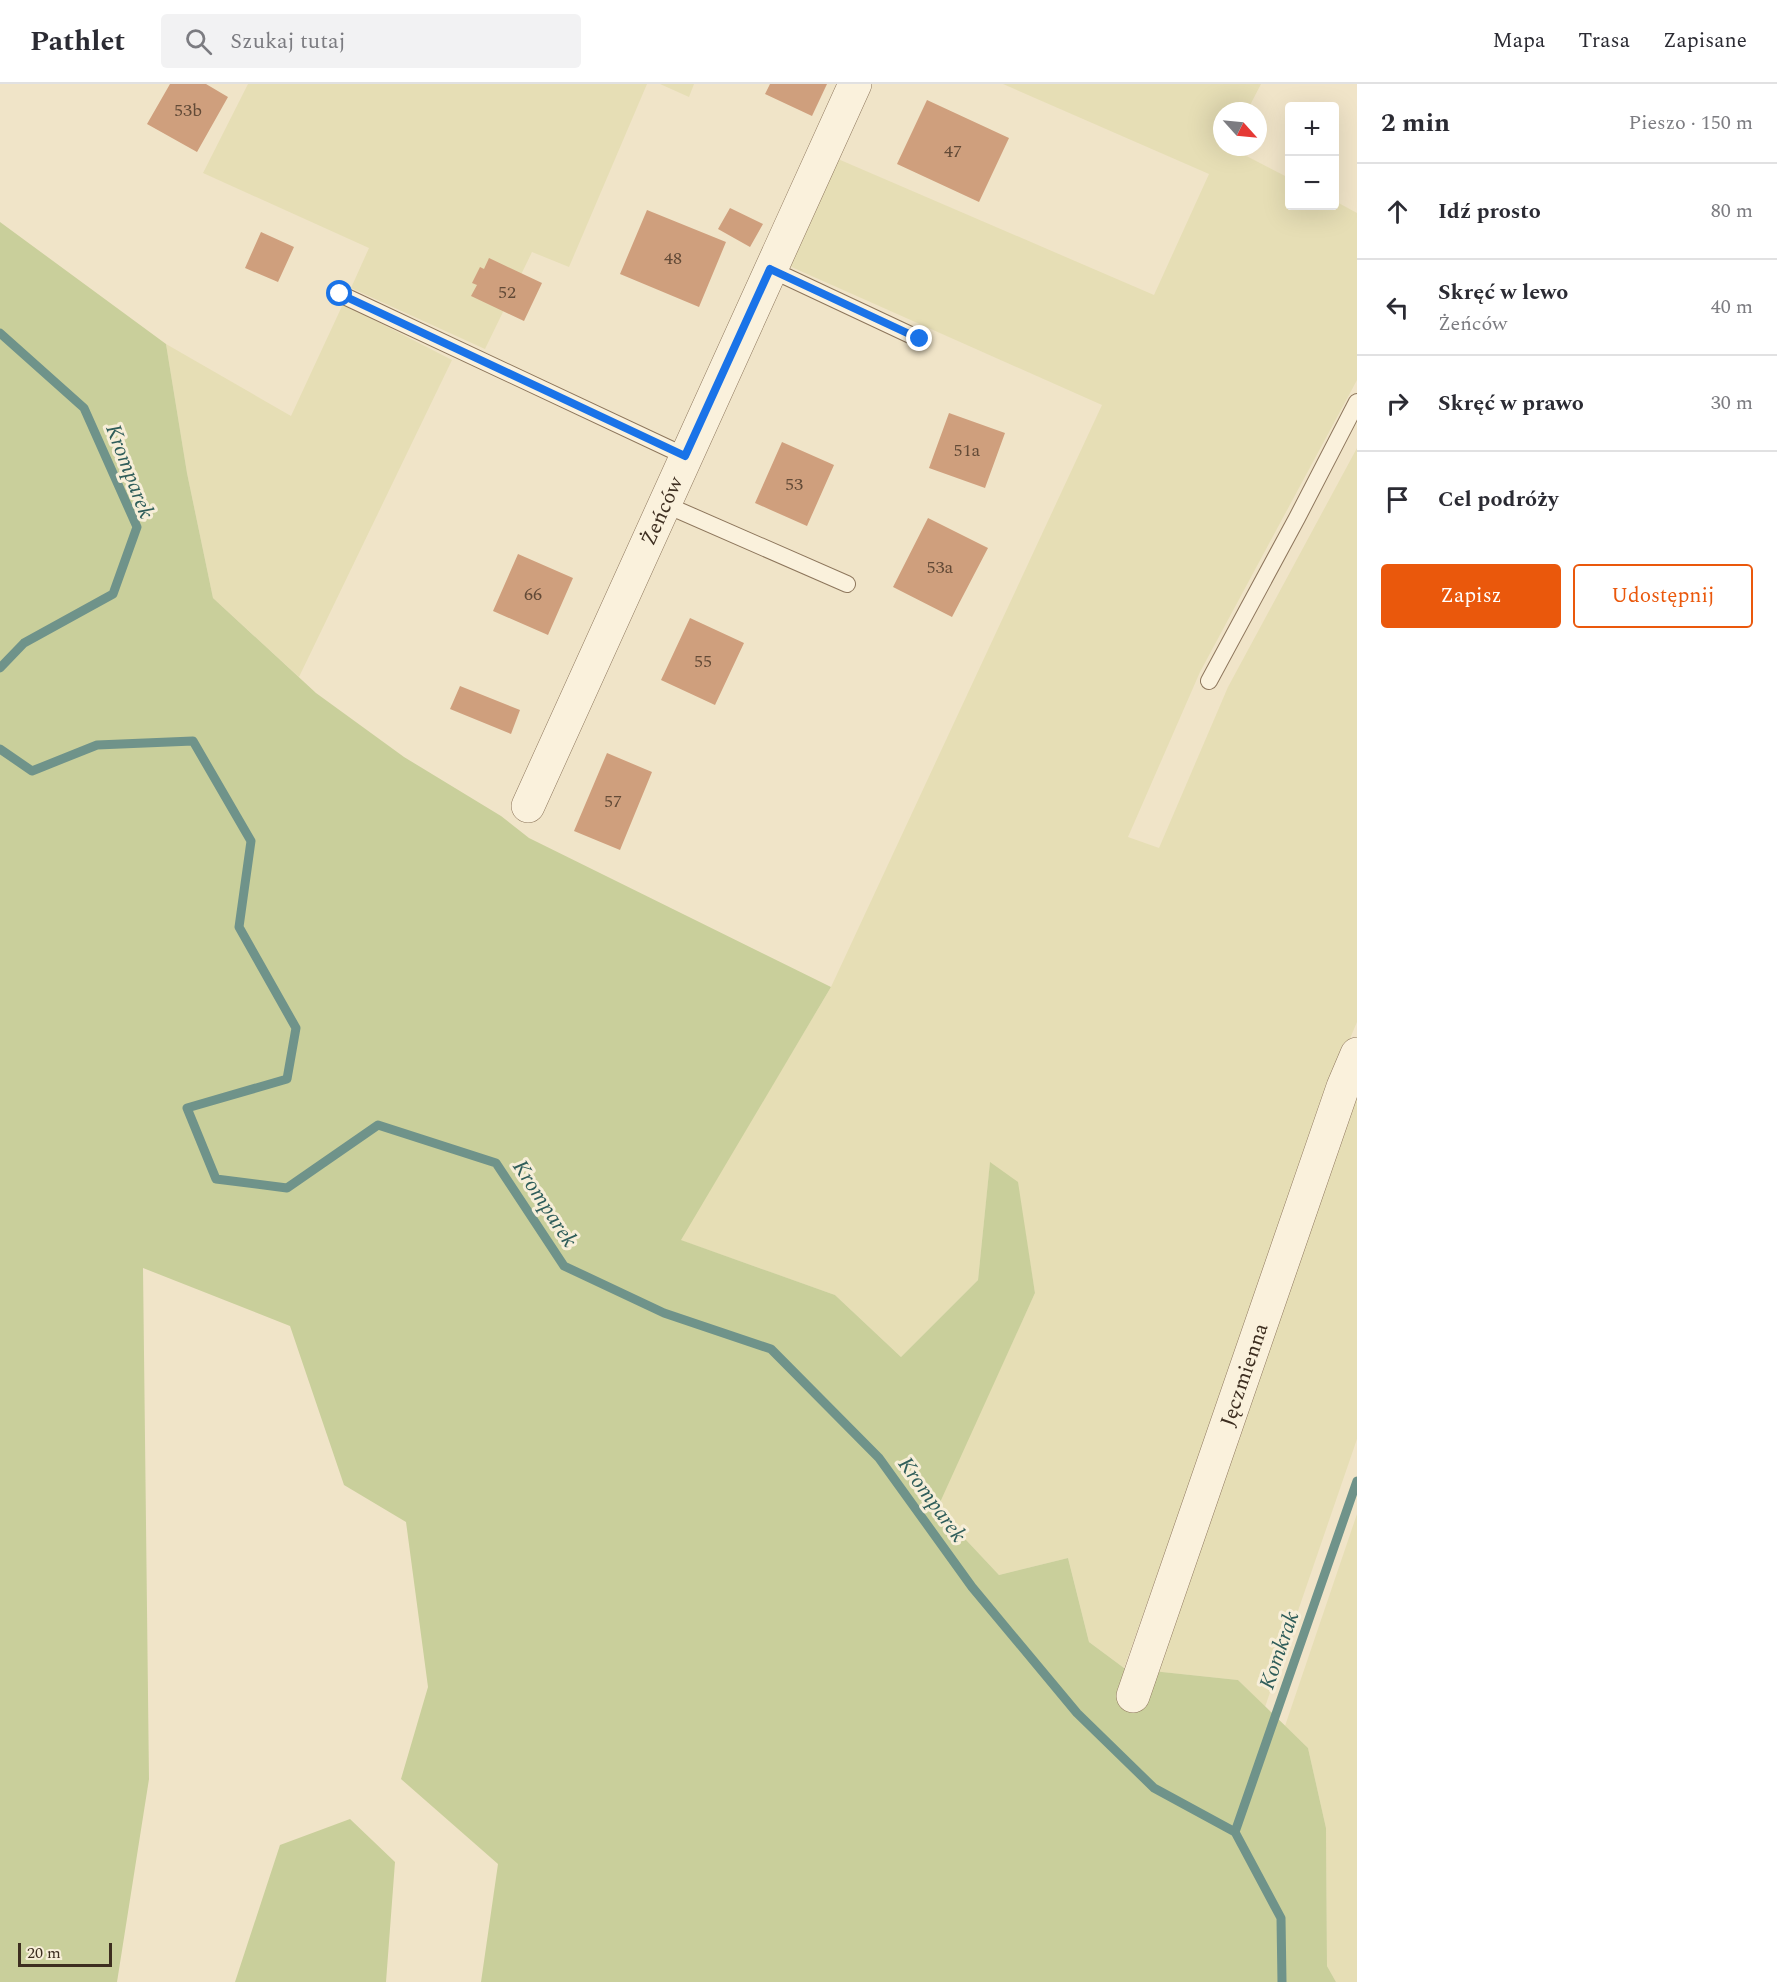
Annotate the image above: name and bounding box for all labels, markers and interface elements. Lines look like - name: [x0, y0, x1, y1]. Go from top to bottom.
- search box: [161, 14, 581, 68]
- text: Pathlet: [30, 20, 125, 63]
- icon: search: [182, 25, 215, 58]
- text: Szukaj tutaj: [230, 25, 346, 58]
- text: Mapa: [1493, 25, 1545, 57]
- text: Trasa: [1578, 25, 1630, 57]
- text: Zapisane: [1663, 25, 1747, 57]
- house number: 53b: [174, 97, 202, 124]
- north arrow: [1213, 102, 1267, 156]
- map controls: [1285, 102, 1339, 210]
- button: +: [1285, 102, 1339, 156]
- text: 2 min: [1381, 103, 1450, 143]
- text: Pieszo · 150 m: [1628, 108, 1753, 138]
- house number: 47: [944, 138, 962, 165]
- button: −: [1285, 156, 1339, 210]
- icon: ahead: [1381, 195, 1414, 228]
- text: Idź prosto: [1438, 195, 1541, 228]
- text: 80 m: [1711, 196, 1753, 226]
- house number: 48: [664, 245, 682, 272]
- text: Skręć w lewo: [1438, 276, 1568, 309]
- house number: 52: [498, 279, 516, 306]
- route start: [326, 280, 352, 306]
- icon: left: [1381, 291, 1414, 324]
- text: 40 m: [1711, 292, 1753, 322]
- text: Żeńców: [1438, 309, 1507, 339]
- route end: [906, 325, 932, 351]
- icon: right: [1381, 387, 1414, 420]
- text: Skręć w prawo: [1438, 387, 1584, 420]
- text: 30 m: [1711, 388, 1753, 418]
- water label: Kromparek: [96, 419, 163, 524]
- house number: 51a: [954, 437, 981, 464]
- street label: Żeńców: [633, 470, 693, 551]
- house number: 53: [785, 471, 803, 498]
- icon: arrive: [1381, 483, 1414, 516]
- text: Cel podróży: [1438, 483, 1558, 516]
- house number: 53a: [927, 554, 954, 581]
- button: Zapisz: [1381, 564, 1561, 628]
- button: Udostępnij: [1573, 564, 1753, 628]
- house number: 66: [524, 581, 542, 608]
- house number: 55: [694, 648, 712, 675]
- house number: 57: [604, 788, 622, 815]
- water label: Kromparek: [504, 1153, 586, 1254]
- street label: Jęczmienna: [1212, 1318, 1278, 1431]
- water label: Kromparek: [889, 1450, 974, 1550]
- water label: Komkrak: [1251, 1607, 1308, 1694]
- scale bar: [18, 1940, 112, 1968]
- text: 20 m: [27, 1941, 61, 1965]

